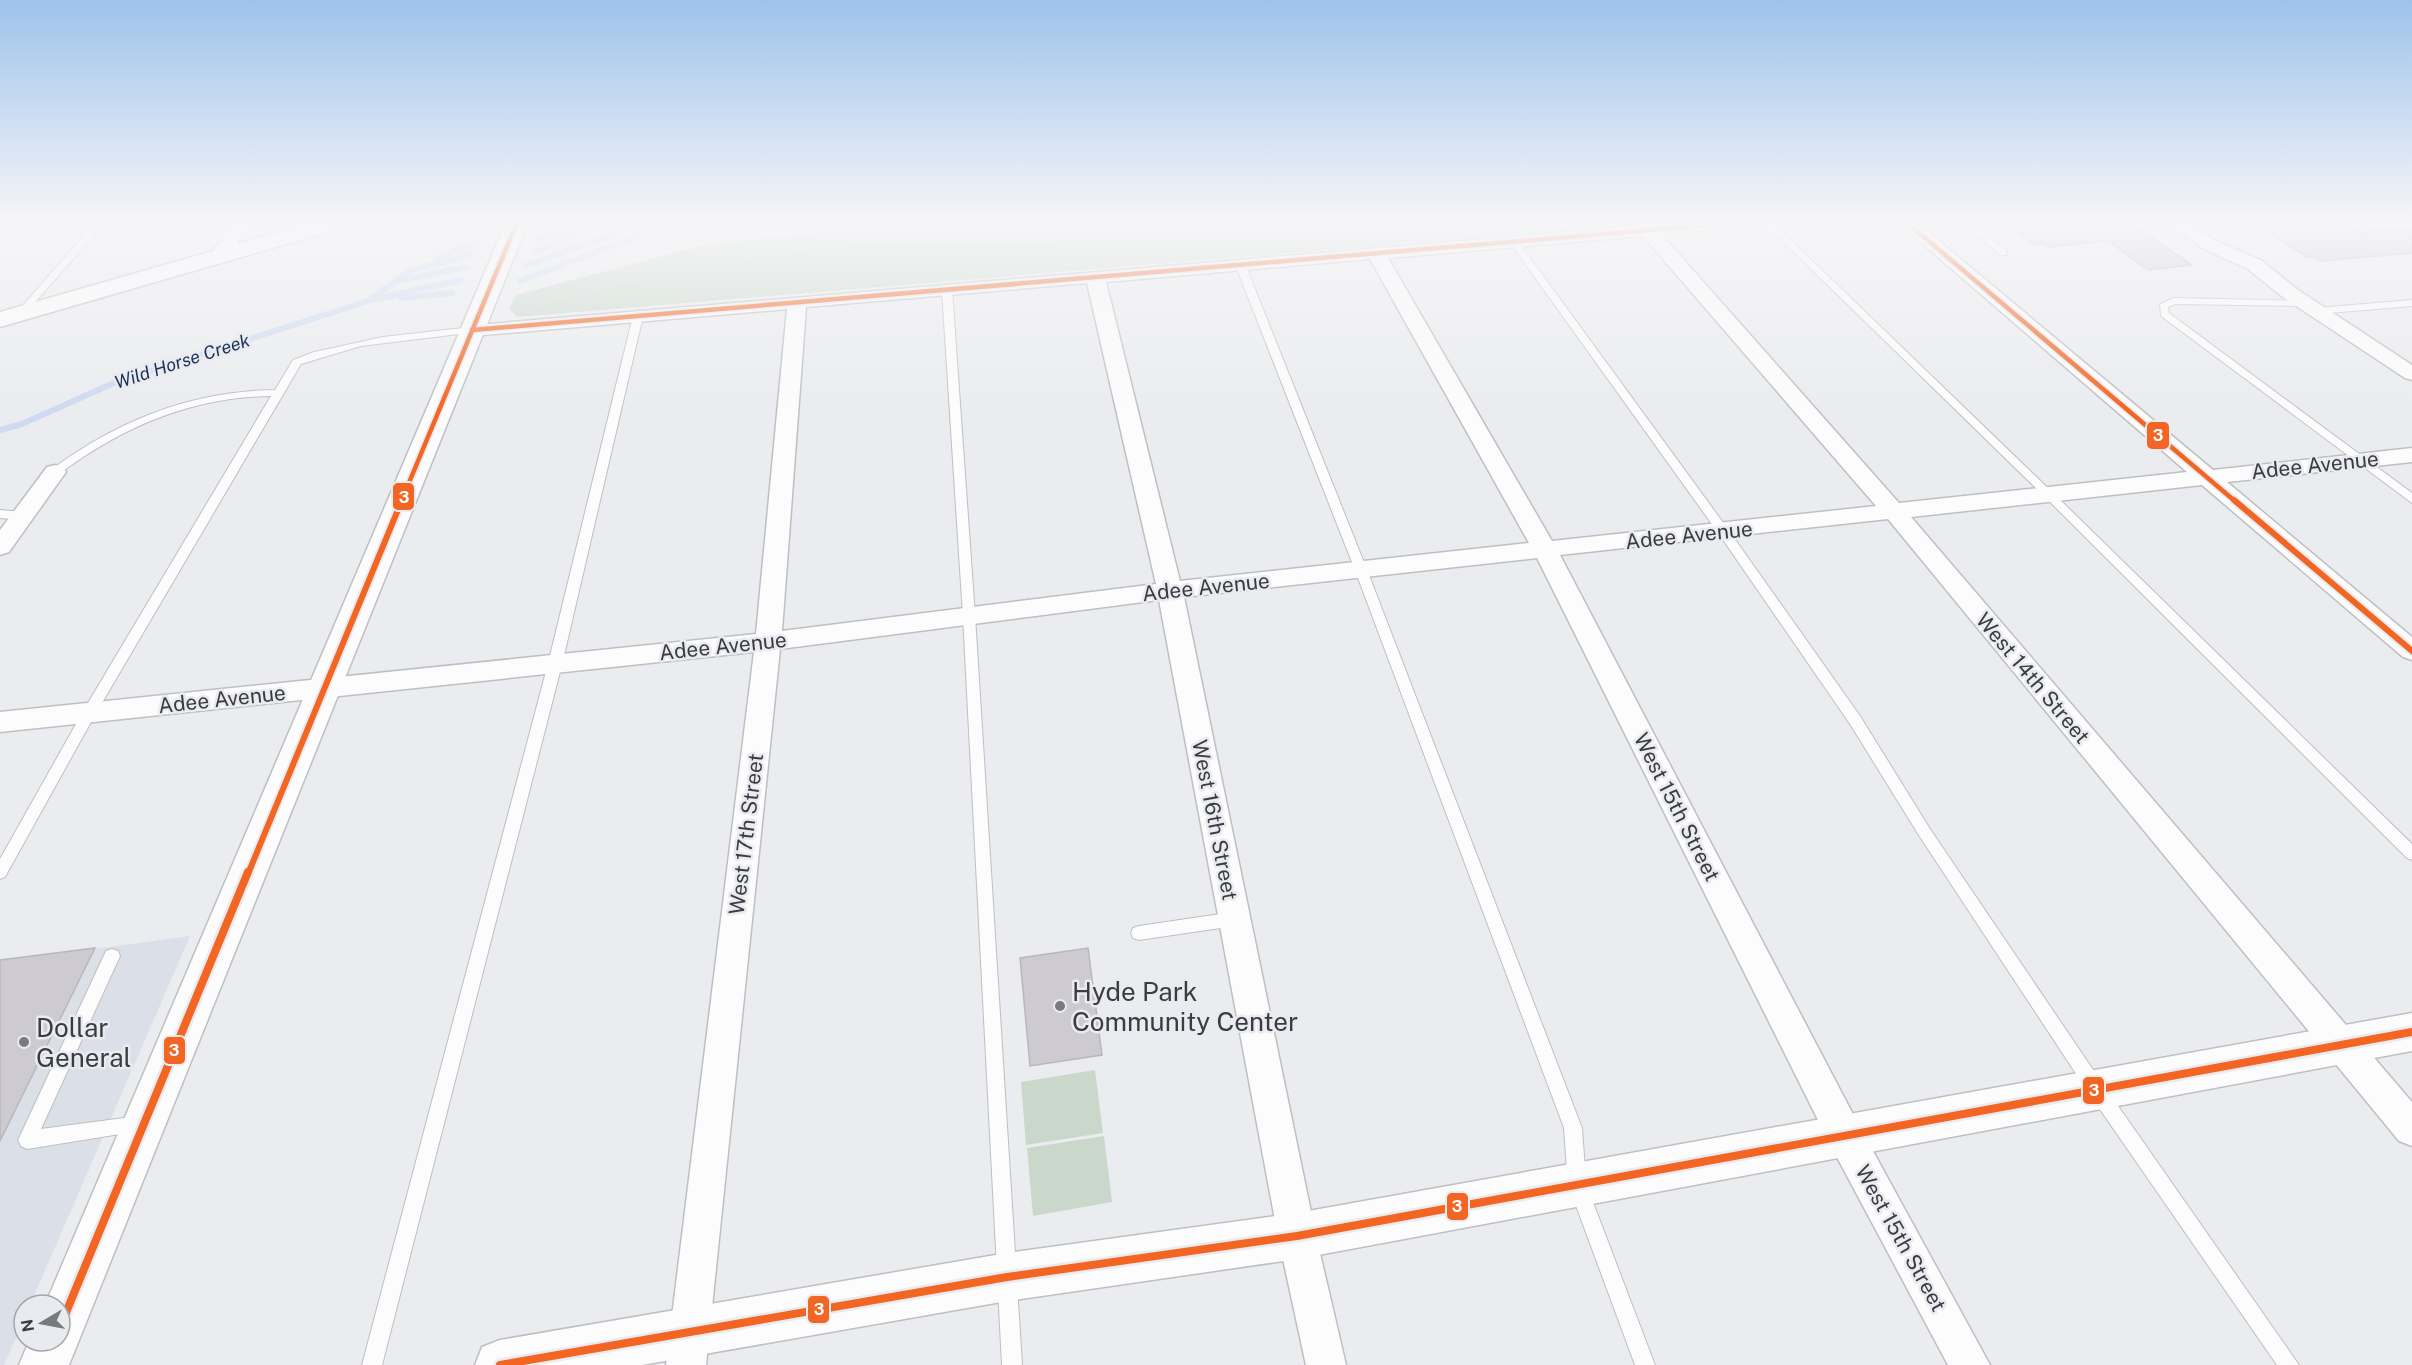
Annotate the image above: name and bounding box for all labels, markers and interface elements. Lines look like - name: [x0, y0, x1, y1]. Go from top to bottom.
- water label: Wild Horse Creek: [112, 329, 253, 393]
- line badge: 3: [2146, 421, 2170, 450]
- text: 3: [2153, 426, 2163, 445]
- street label: Adee Avenue: [2250, 446, 2380, 484]
- line badge: 3: [392, 482, 415, 511]
- text: 3: [399, 488, 409, 507]
- street label: Adee Avenue: [1624, 516, 1754, 554]
- street label: Adee Avenue: [1141, 568, 1271, 606]
- street label: West 14th Street: [1971, 608, 2095, 748]
- street label: Adee Avenue: [658, 627, 788, 665]
- street label: Adee Avenue: [157, 680, 287, 718]
- street label: West 15th Street: [1629, 729, 1725, 885]
- street label: West 16th Street: [1187, 738, 1243, 902]
- street label: West 17th Street: [724, 752, 768, 916]
- place label: Hyde Park Community Center: [1072, 976, 1298, 1037]
- marker: Hyde Park Community Center: [1053, 999, 1067, 1013]
- place label: Dollar General: [36, 1012, 131, 1073]
- marker: Dollar General: [17, 1035, 31, 1049]
- line badge: 3: [163, 1036, 186, 1065]
- text: 3: [169, 1041, 179, 1060]
- line badge: 3: [2082, 1076, 2105, 1105]
- text: 3: [2089, 1081, 2099, 1100]
- street label: West 15th Street: [1850, 1161, 1952, 1315]
- line badge: 3: [1446, 1192, 1469, 1221]
- text: 3: [1452, 1197, 1462, 1216]
- north arrow: [12, 1293, 72, 1353]
- line badge: 3: [807, 1295, 830, 1324]
- text: 3: [814, 1300, 824, 1319]
- text: N: [17, 1318, 38, 1333]

